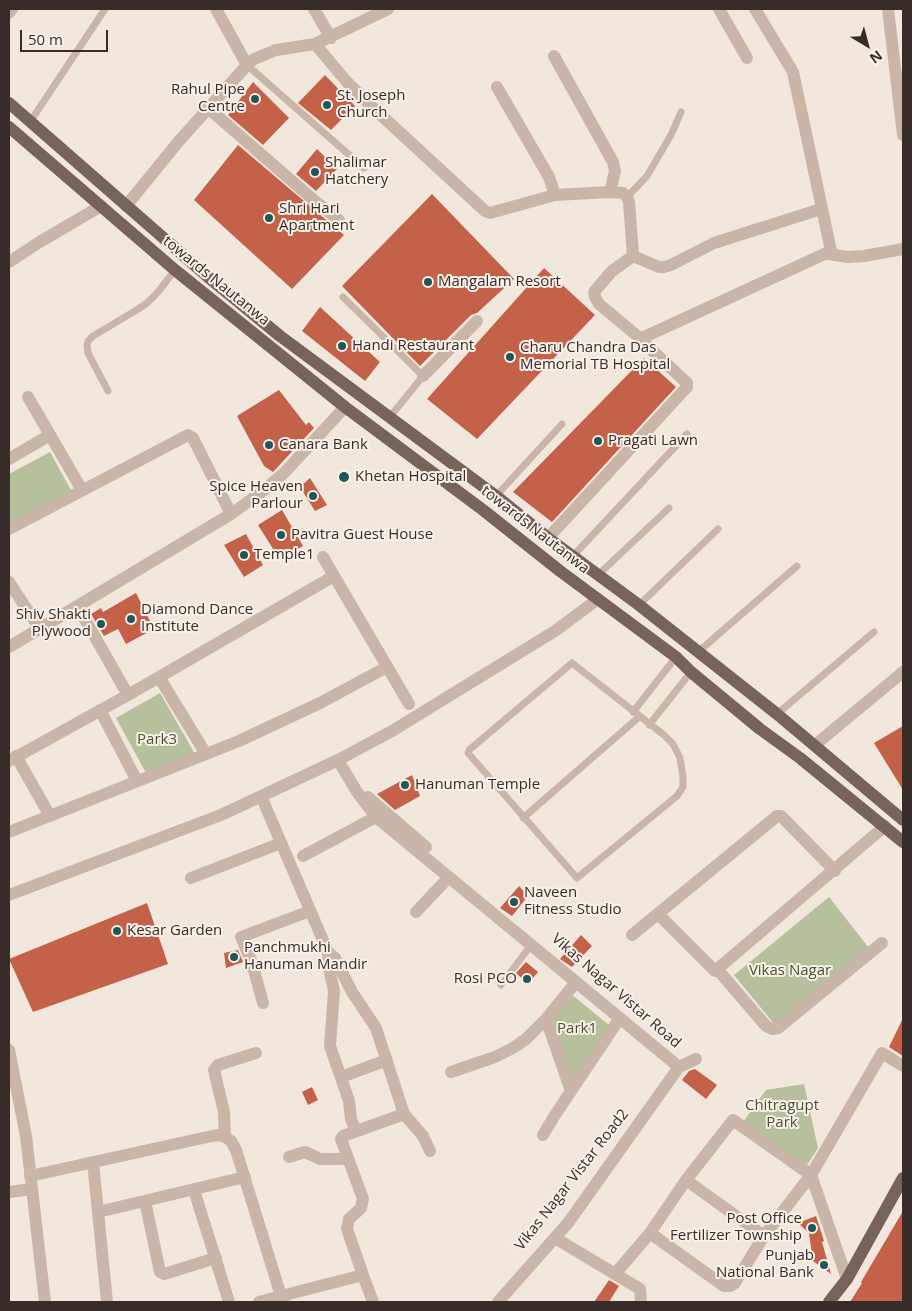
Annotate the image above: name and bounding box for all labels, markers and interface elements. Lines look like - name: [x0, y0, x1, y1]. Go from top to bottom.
- scale bar: [22, 20, 110, 52]
- north arrow: [842, 20, 892, 70]
- text: 50 m: [28, 29, 63, 49]
- text: N: [866, 46, 887, 68]
- place label: Rahul Pipe Centre: [171, 81, 245, 116]
- place label: St. Joseph Church: [337, 87, 405, 122]
- marker: Rahul Pipe Centre: [249, 93, 261, 105]
- marker: St. Joseph Church: [321, 99, 333, 111]
- place label: Shalimar Hatchery: [325, 154, 388, 189]
- marker: Shalimar Hatchery: [309, 166, 321, 178]
- place label: Shri Hari Apartment: [279, 200, 354, 235]
- marker: Shri Hari Apartment: [263, 212, 275, 224]
- street label: towards Nautanwa: [159, 232, 273, 330]
- place label: Mangalam Resort: [438, 273, 561, 291]
- marker: Mangalam Resort: [422, 276, 434, 288]
- place label: Handi Restaurant: [352, 337, 474, 355]
- place label: Charu Chandra Das Memorial TB Hospital: [520, 339, 670, 374]
- marker: Handi Restaurant: [336, 340, 348, 352]
- marker: Charu Chandra Das Memorial TB Hospital: [504, 351, 516, 363]
- place label: Pragati Lawn: [608, 432, 698, 450]
- marker: Pragati Lawn: [592, 435, 604, 447]
- place label: Canara Bank: [279, 436, 368, 454]
- marker: Canara Bank: [263, 439, 275, 451]
- place label: Khetan Hospital: [355, 468, 466, 486]
- marker: Khetan Hospital: [337, 470, 351, 484]
- place label: Spice Heaven Parlour: [209, 478, 303, 513]
- street label: towards Nautanwa: [477, 482, 593, 578]
- marker: Spice Heaven Parlour: [307, 490, 319, 502]
- place label: Pavitra Guest House: [291, 526, 433, 544]
- marker: Pavitra Guest House: [275, 529, 287, 541]
- place label: Temple1: [254, 546, 315, 564]
- marker: Temple1: [238, 549, 250, 561]
- place label: Diamond Dance Institute: [141, 601, 253, 636]
- place label: Shiv Shakti Plywood: [16, 606, 91, 641]
- marker: Diamond Dance Institute: [125, 613, 137, 625]
- marker: Shiv Shakti Plywood: [95, 618, 107, 630]
- park label: Park3: [137, 731, 177, 749]
- place label: Hanuman Temple: [415, 776, 540, 794]
- marker: Hanuman Temple: [399, 779, 411, 791]
- place label: Naveen Fitness Studio: [524, 884, 621, 919]
- marker: Naveen Fitness Studio: [508, 896, 520, 908]
- place label: Kesar Garden: [127, 922, 222, 940]
- marker: Kesar Garden: [111, 925, 123, 937]
- street label: Vikas Nagar Vistar Road: [548, 930, 684, 1052]
- place label: Panchmukhi Hanuman Mandir: [244, 939, 367, 974]
- marker: Panchmukhi Hanuman Mandir: [228, 951, 240, 963]
- park label: Vikas Nagar: [749, 962, 831, 980]
- place label: Rosi PCO: [454, 970, 517, 988]
- marker: Rosi PCO: [521, 973, 533, 985]
- park label: Park1: [557, 1020, 597, 1038]
- park label: Chitragupt Park: [745, 1097, 819, 1132]
- street label: Vikas Nagar Vistar Road2: [511, 1106, 633, 1254]
- place label: Post Office Fertilizer Township: [670, 1210, 802, 1245]
- marker: Post Office Fertilizer Township: [806, 1222, 818, 1234]
- place label: Punjab National Bank: [716, 1247, 814, 1282]
- marker: Punjab National Bank: [818, 1259, 830, 1271]

